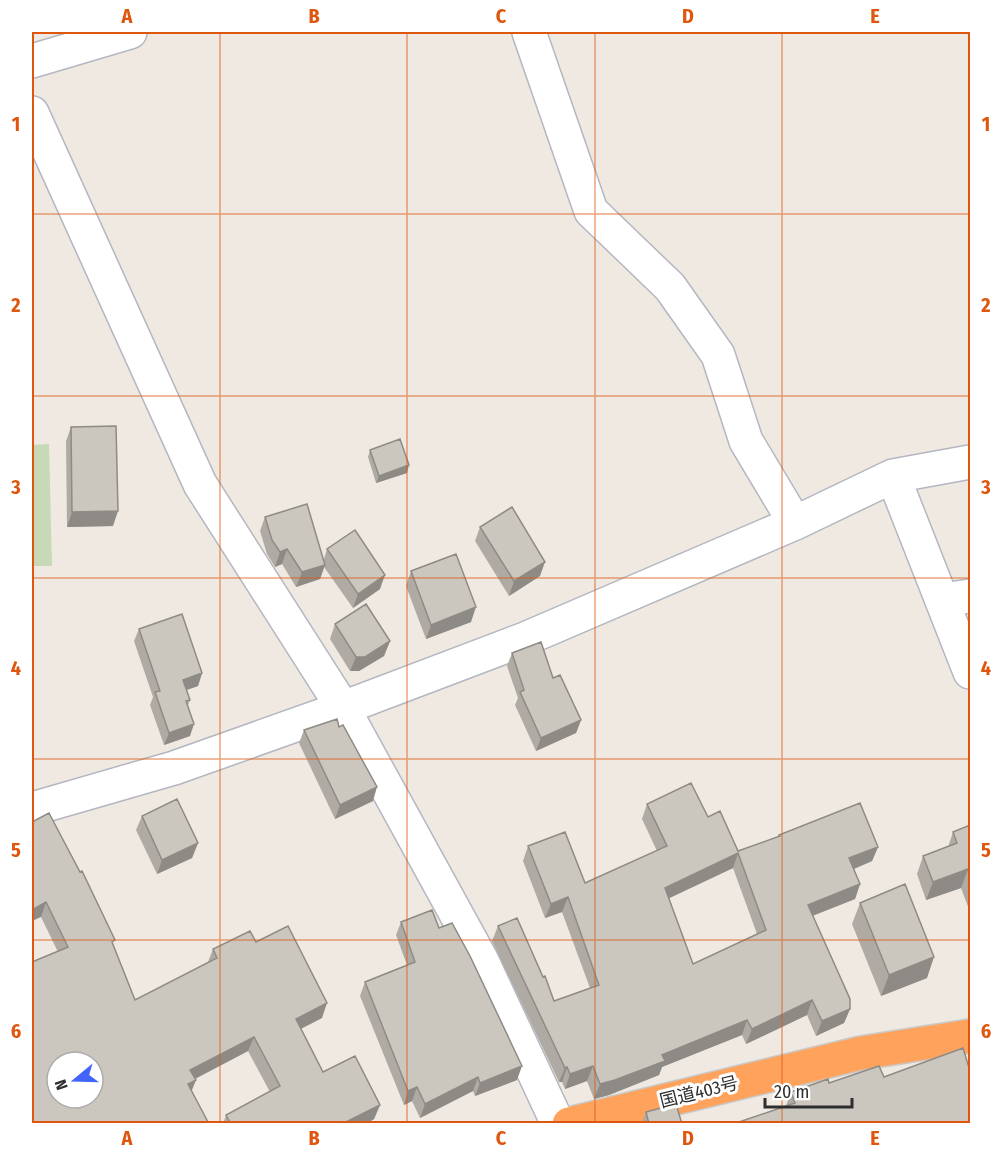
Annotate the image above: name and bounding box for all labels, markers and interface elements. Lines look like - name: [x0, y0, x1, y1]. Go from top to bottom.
- text: A: [121, 4, 134, 28]
- text: B: [308, 4, 320, 28]
- text: C: [496, 4, 507, 28]
- text: D: [682, 4, 694, 28]
- text: E: [870, 4, 880, 28]
- text: 1: [12, 112, 20, 136]
- text: 1: [982, 112, 990, 136]
- text: 2: [10, 293, 21, 317]
- text: 2: [980, 293, 991, 317]
- text: 3: [10, 475, 21, 499]
- text: 3: [980, 475, 991, 499]
- text: 4: [11, 656, 21, 680]
- text: 4: [981, 656, 991, 680]
- text: 5: [11, 838, 21, 862]
- text: 5: [981, 838, 991, 862]
- text: 6: [11, 1019, 21, 1043]
- text: 6: [981, 1019, 991, 1043]
- north arrow: [45, 1050, 105, 1110]
- scale bar: [765, 1071, 852, 1109]
- street label: 国道403号: [658, 1072, 740, 1112]
- text: N: [51, 1077, 72, 1092]
- text: 20 m: [774, 1081, 809, 1103]
- text: A: [121, 1126, 134, 1150]
- text: B: [308, 1126, 320, 1150]
- text: C: [496, 1126, 507, 1150]
- text: D: [682, 1126, 694, 1150]
- text: E: [870, 1126, 880, 1150]

